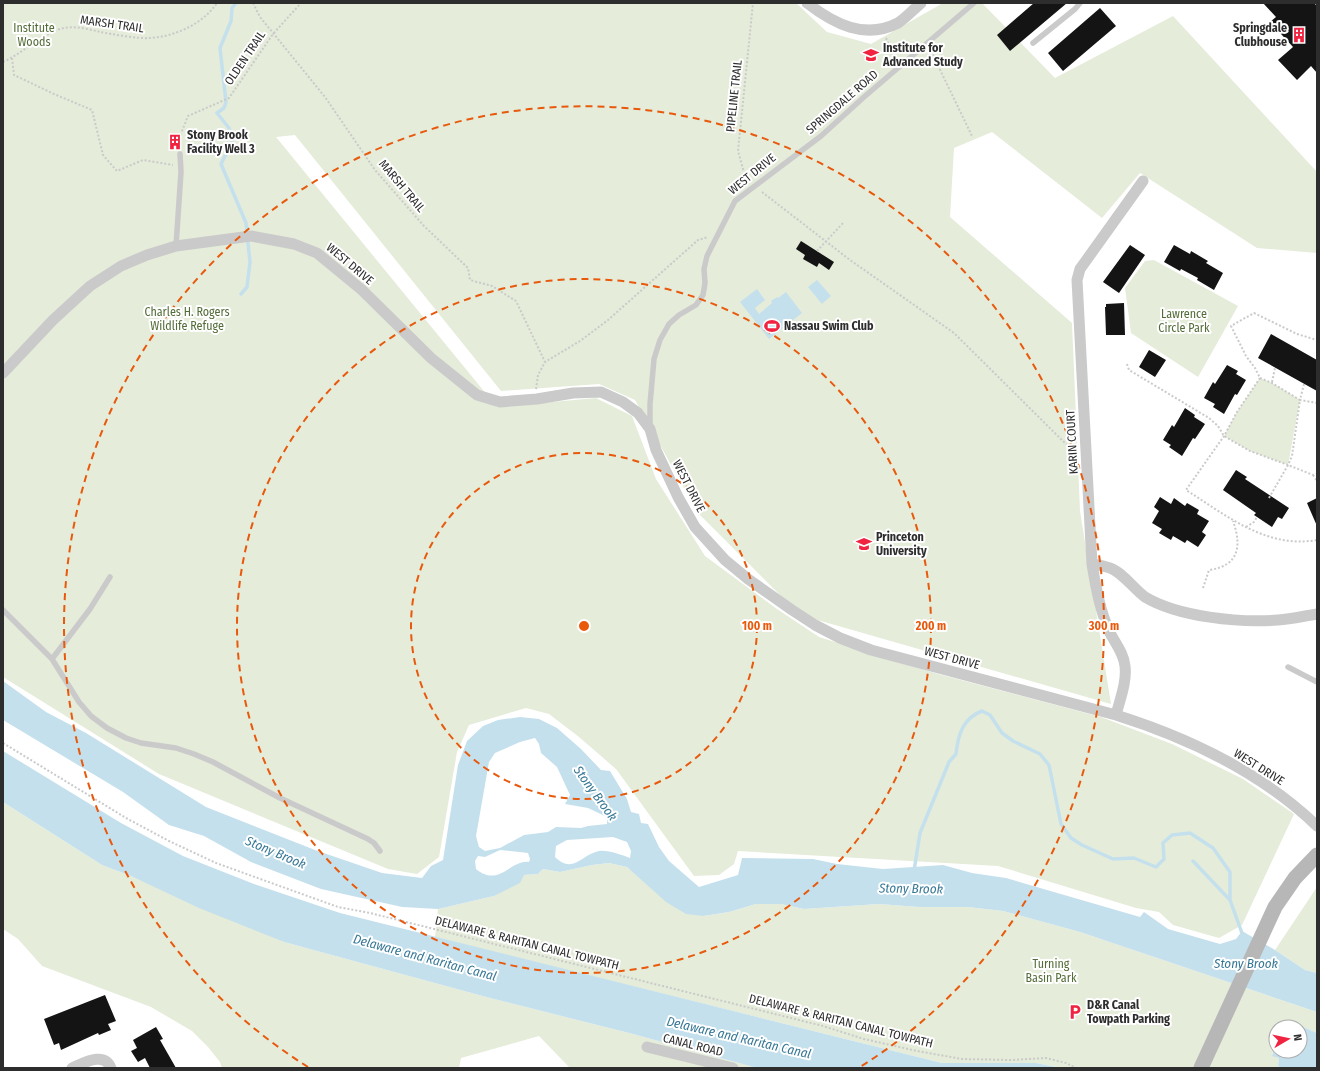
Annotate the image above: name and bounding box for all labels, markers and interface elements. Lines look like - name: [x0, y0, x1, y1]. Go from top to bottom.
- street label: MARSH TRAIL: [79, 13, 145, 35]
- park label: Institute Woods: [13, 21, 55, 49]
- place label: Springdale Clubhouse: [1233, 21, 1287, 49]
- building icon: Springdale Clubhouse: [1290, 26, 1308, 44]
- street label: OLDEN TRAIL: [222, 28, 269, 88]
- place label: Institute for Advanced Study: [882, 41, 963, 69]
- school or university icon: Institute for Advanced Study: [862, 46, 880, 64]
- street label: PIPELINE TRAIL: [723, 59, 745, 133]
- street label: SPRINGDALE ROAD: [803, 67, 881, 137]
- place label: Stony Brook Facility Well 3: [187, 128, 255, 156]
- building icon: Stony Brook Facility Well 3: [166, 133, 184, 151]
- street label: WEST DRIVE: [725, 150, 779, 197]
- street label: MARSH TRAIL: [376, 157, 428, 216]
- street label: WEST DRIVE: [324, 240, 377, 288]
- park label: Charles H. Rogers Wildlife Refuge: [144, 305, 230, 333]
- park label: Lawrence Circle Park: [1158, 307, 1210, 335]
- sports icon: Nassau Swim Club: [763, 317, 781, 335]
- place label: Nassau Swim Club: [784, 319, 874, 333]
- street label: KARIN COURT: [1063, 409, 1081, 475]
- street label: WEST DRIVE: [670, 457, 708, 515]
- place label: Princeton University: [876, 530, 927, 558]
- school or university icon: Princeton University: [855, 535, 873, 553]
- centre of rings: [577, 619, 591, 633]
- text: 100 m: [742, 619, 772, 633]
- text: 200 m: [915, 619, 946, 633]
- text: 300 m: [1088, 619, 1119, 633]
- street label: WEST DRIVE: [923, 644, 982, 672]
- street label: WEST DRIVE: [1231, 746, 1287, 788]
- water label: Stony Brook: [570, 762, 621, 824]
- water label: Stony Brook: [243, 833, 309, 872]
- water label: Stony Brook: [878, 880, 944, 897]
- street label: DELAWARE & RARITAN CANAL TOWPATH: [434, 913, 620, 973]
- water label: Delaware and Raritan Canal: [352, 931, 499, 984]
- water label: Stony Brook: [1213, 956, 1279, 971]
- park label: Turning Basin Park: [1026, 957, 1077, 985]
- street label: DELAWARE & RARITAN CANAL TOWPATH: [748, 991, 934, 1051]
- place label: D&R Canal Towpath Parking: [1087, 998, 1170, 1026]
- parking icon: D&R Canal Towpath Parking: [1066, 1003, 1084, 1021]
- water label: Delaware and Raritan Canal: [665, 1014, 813, 1062]
- north arrow: [1268, 1019, 1308, 1059]
- street label: CANAL ROAD: [662, 1031, 724, 1059]
- text: N: [1290, 1033, 1304, 1042]

